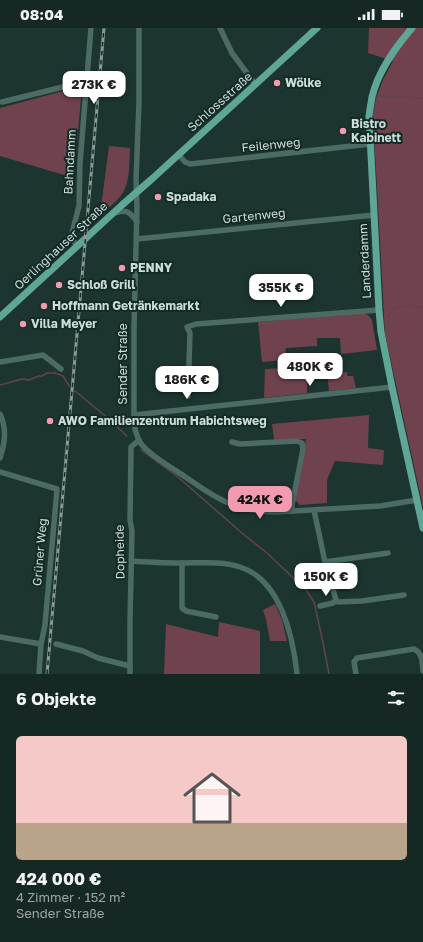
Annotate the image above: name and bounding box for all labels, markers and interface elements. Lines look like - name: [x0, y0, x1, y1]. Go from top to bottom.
- text: 08:04: [20, 5, 63, 23]
- street label: Schlossstraße: [184, 69, 255, 135]
- pin: 273K €: [61, 71, 127, 105]
- place label: Wölke: [285, 75, 321, 90]
- text: 273K €: [72, 76, 116, 92]
- marker: Wölke: [272, 78, 282, 88]
- place label: Bistro Kabinett: [351, 116, 401, 145]
- marker: Bistro Kabinett: [338, 126, 348, 136]
- street label: Bahndamm: [60, 129, 79, 195]
- street label: Feilenweg: [241, 134, 301, 155]
- place label: Spadaka: [166, 189, 217, 204]
- marker: Spadaka: [153, 192, 163, 202]
- street label: Oerlinghauser Straße: [11, 198, 111, 293]
- street label: Gartenweg: [222, 205, 286, 226]
- street label: Landerdamm: [355, 223, 374, 299]
- place label: PENNY: [130, 260, 173, 275]
- marker: PENNY: [117, 263, 127, 273]
- pin: 355K €: [248, 274, 314, 308]
- place label: Schloß Grill: [67, 277, 135, 292]
- text: 355K €: [258, 279, 304, 295]
- marker: Schloß Grill: [54, 280, 64, 290]
- place label: Hoffmann Getränkemarkt: [52, 298, 200, 313]
- marker: Hoffmann Getränkemarkt: [39, 301, 49, 311]
- place label: Villa Meyer: [31, 316, 97, 331]
- marker: Villa Meyer: [18, 319, 28, 329]
- street label: Sender Straße: [115, 323, 130, 405]
- pin: 480K €: [277, 353, 343, 387]
- text: 480K €: [287, 358, 333, 374]
- pin: 186K €: [154, 366, 220, 400]
- text: 186K €: [164, 371, 210, 387]
- place label: AWO Familienzentrum Habichtsweg: [58, 413, 267, 428]
- marker: AWO Familienzentrum Habichtsweg: [45, 416, 55, 426]
- pin: 424K €: [227, 486, 293, 520]
- text: 424K €: [237, 491, 283, 507]
- street label: Grüner Weg: [29, 518, 50, 586]
- street label: Dopheide: [112, 524, 127, 580]
- pin: 150K €: [293, 563, 359, 597]
- text: 150K €: [304, 568, 348, 584]
- icon: filters: [385, 687, 407, 709]
- text: 6 Objekte: [16, 688, 96, 709]
- icon: home: [176, 762, 248, 834]
- text: 424 000 €: [16, 868, 101, 889]
- text: 4 Zimmer · 152 m²: [16, 889, 125, 905]
- text: Sender Straße: [16, 905, 104, 921]

